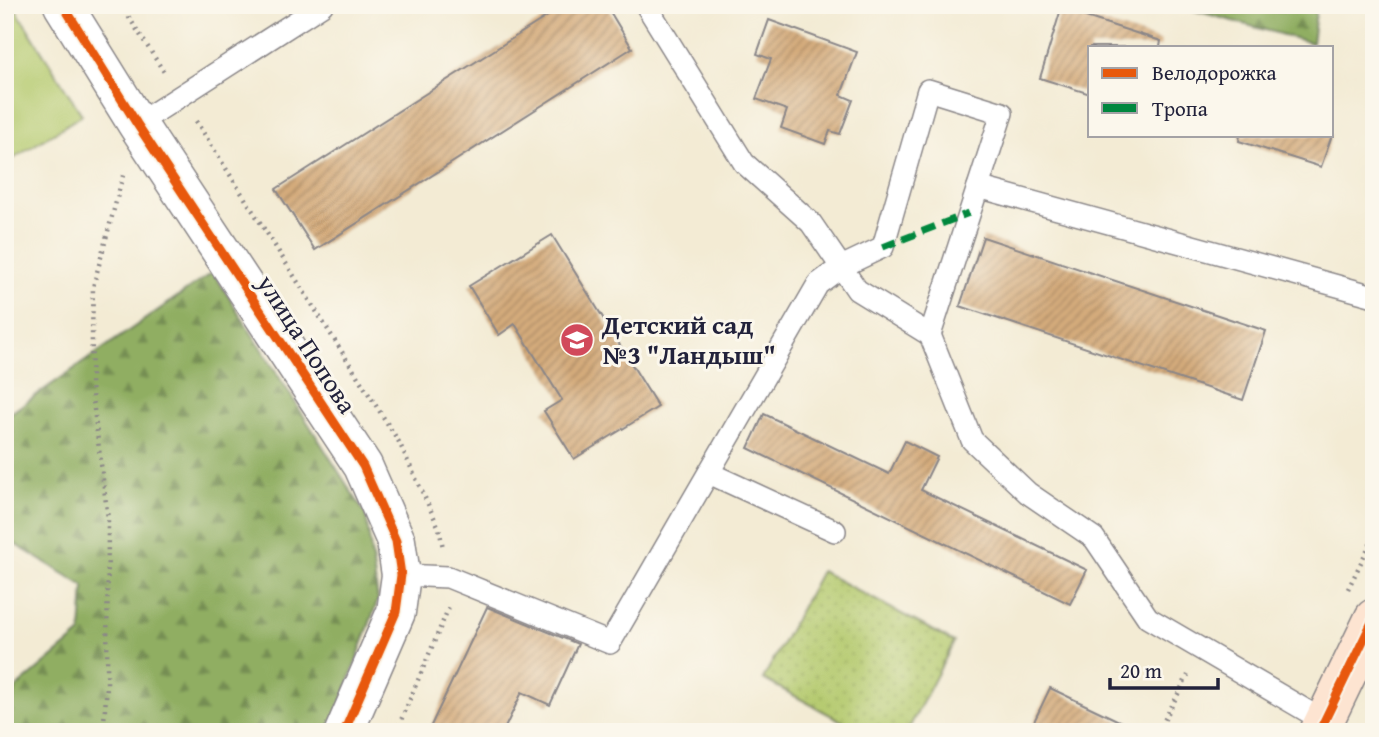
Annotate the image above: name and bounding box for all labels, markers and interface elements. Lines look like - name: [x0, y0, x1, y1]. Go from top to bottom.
- legend: [1088, 46, 1334, 136]
- text: Велодорожка: [1152, 57, 1277, 88]
- text: Тропа: [1152, 93, 1208, 124]
- street label: улица Попова: [247, 266, 367, 422]
- place label: Детский сад №3 "Ландыш": [601, 305, 776, 374]
- school or university icon: Детский сад №3 "Ландыш": [558, 321, 596, 359]
- scale bar: [1110, 646, 1218, 690]
- text: 20 m: [1120, 655, 1162, 686]

